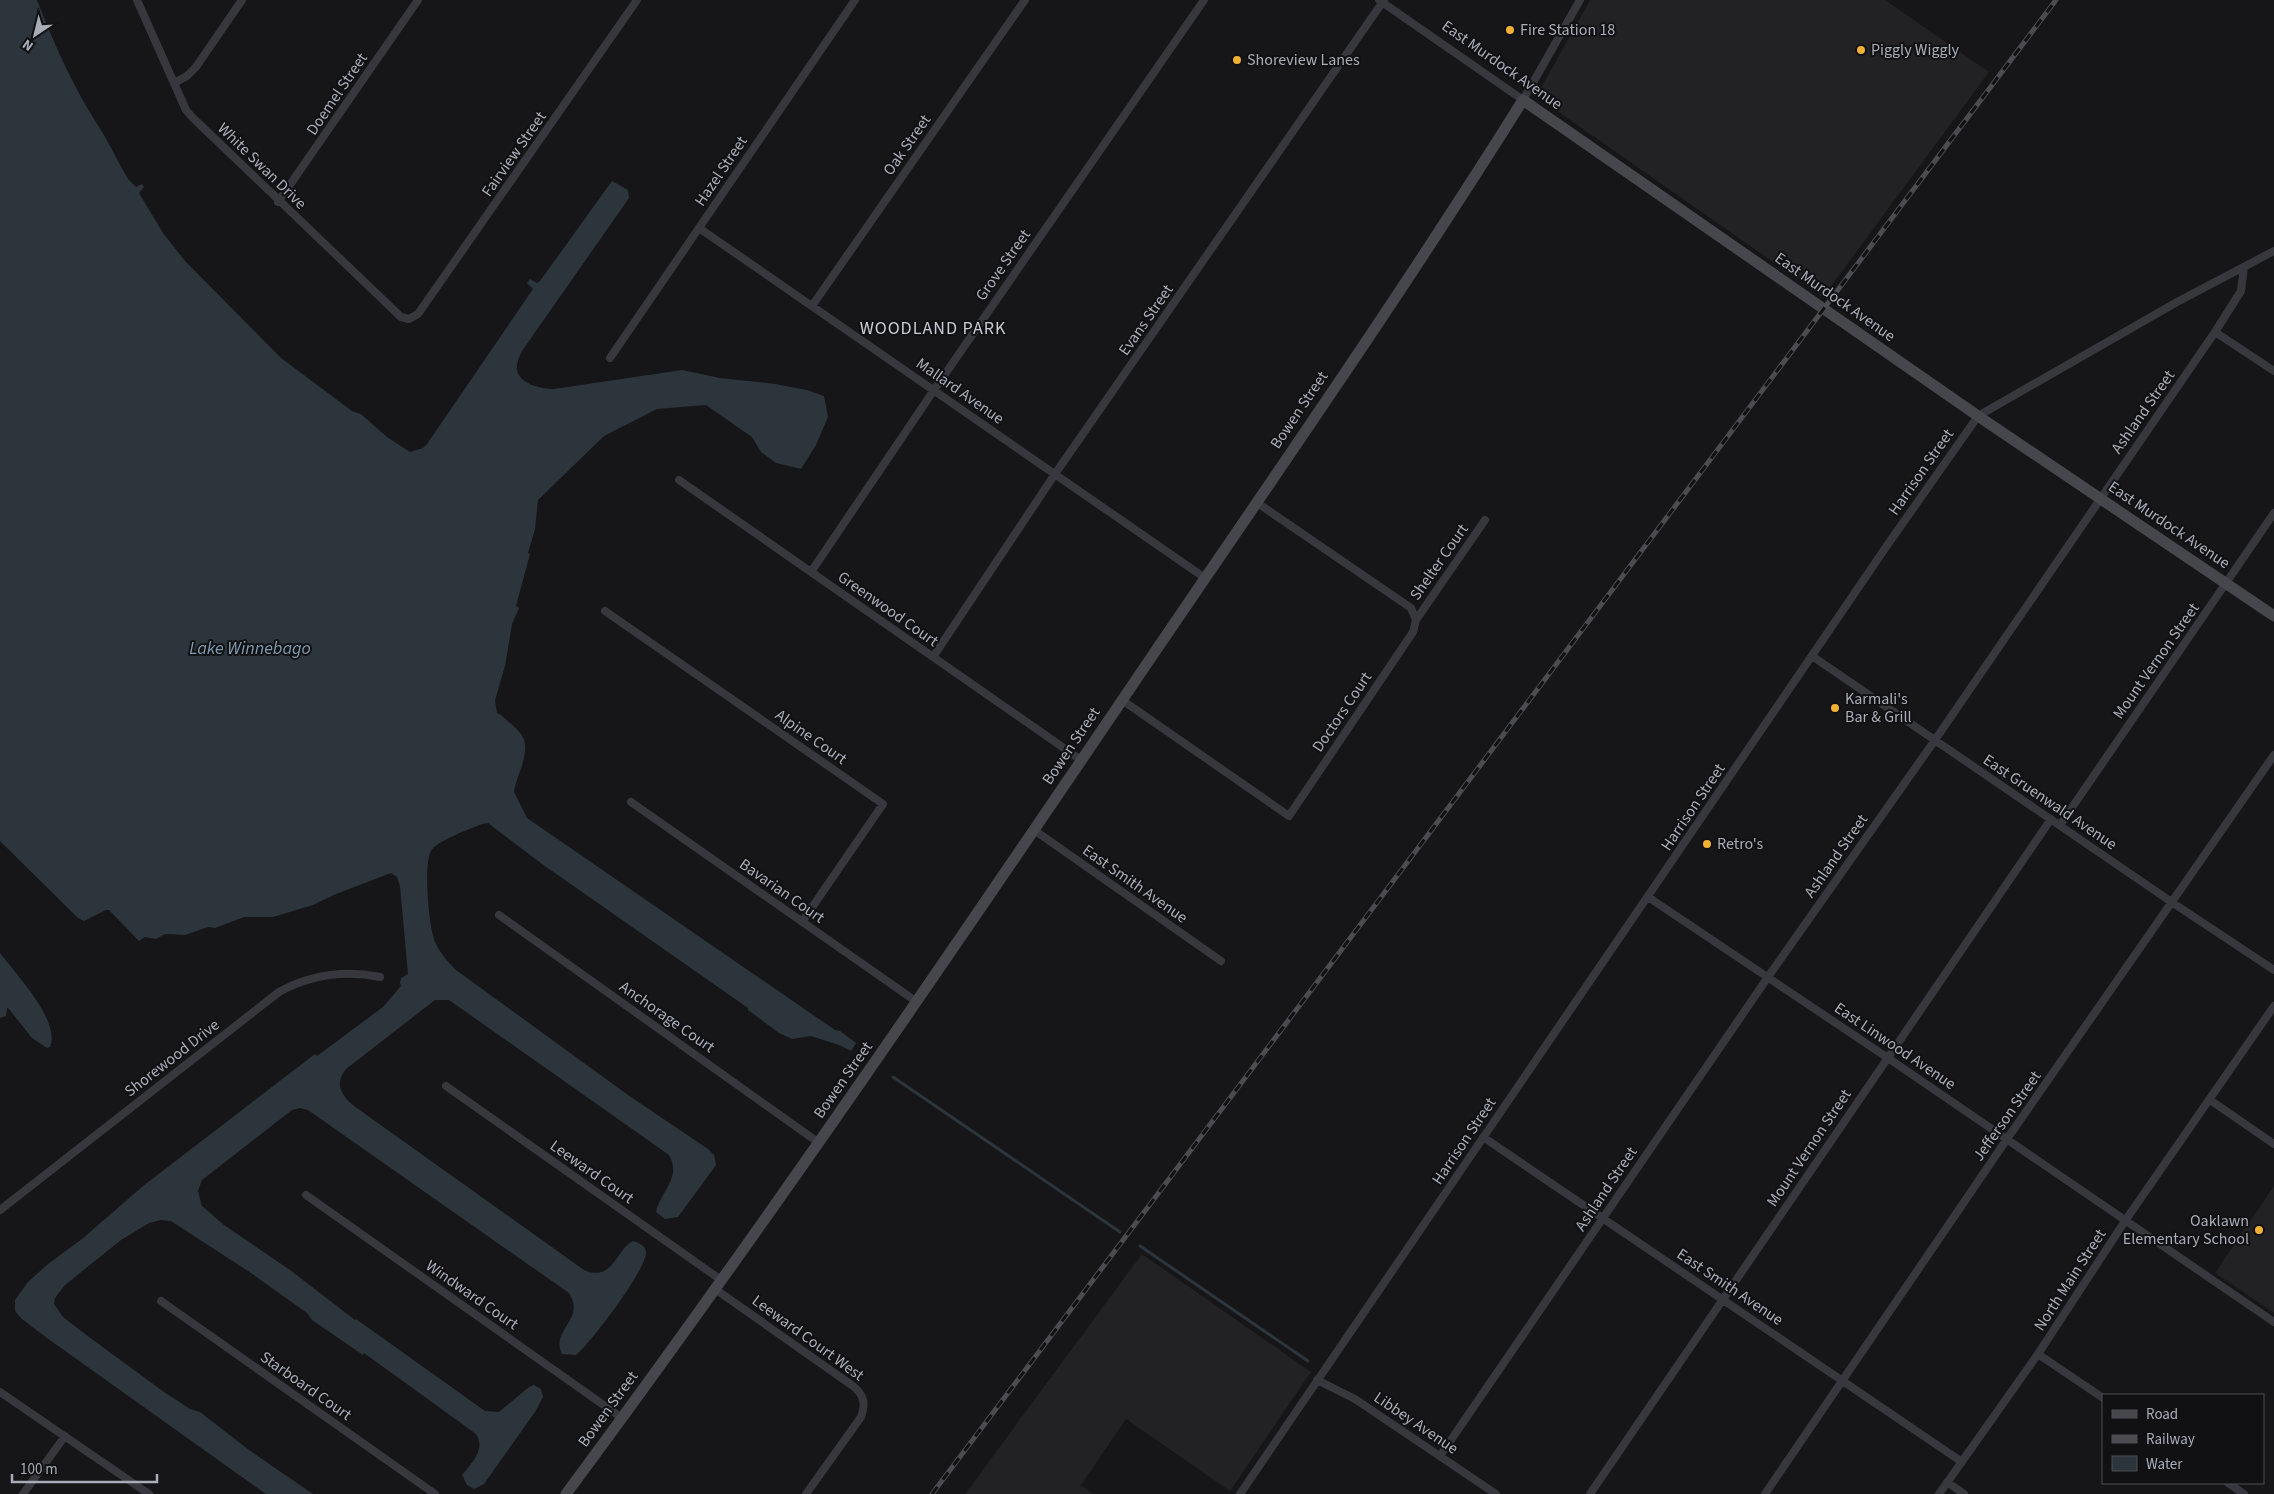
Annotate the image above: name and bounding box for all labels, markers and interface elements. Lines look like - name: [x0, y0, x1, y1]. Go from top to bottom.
- north arrow: [10, 10, 60, 60]
- street label: East Murdock Avenue: [1437, 15, 1567, 115]
- place label: Fire Station 18: [1520, 19, 1615, 41]
- marker: Fire Station 18: [1504, 24, 1516, 36]
- text: N: [19, 34, 38, 56]
- place label: Piggly Wiggly: [1871, 39, 1960, 61]
- marker: Piggly Wiggly: [1855, 44, 1867, 56]
- street label: Doemel Street: [301, 48, 373, 140]
- place label: Shoreview Lanes: [1247, 49, 1360, 71]
- marker: Shoreview Lanes: [1231, 54, 1243, 66]
- street label: Fairview Street: [476, 106, 552, 201]
- street label: Oak Street: [878, 110, 936, 180]
- street label: White Swan Drive: [213, 118, 311, 214]
- street label: Hazel Street: [689, 131, 753, 210]
- street label: Grove Street: [970, 224, 1036, 305]
- street label: East Murdock Avenue: [1770, 247, 1900, 347]
- street label: Evans Street: [1113, 280, 1179, 360]
- district label: WOODLAND PARK: [860, 316, 1006, 341]
- street label: Mallard Avenue: [912, 353, 1008, 429]
- street label: Ashland Street: [2106, 365, 2180, 458]
- street label: Bowen Street: [1265, 366, 1333, 453]
- street label: Harrison Street: [1883, 424, 1959, 520]
- street label: East Murdock Avenue: [2104, 476, 2234, 574]
- street label: Shelter Court: [1405, 519, 1474, 605]
- street label: Greenwood Court: [833, 566, 943, 652]
- street label: Mount Vernon Street: [2108, 598, 2205, 724]
- water label: Lake Winnebago: [189, 636, 311, 661]
- street label: Doctors Court: [1307, 667, 1377, 756]
- place label: Karmali's Bar & Grill: [1845, 688, 1912, 728]
- street label: Bowen Street: [1037, 702, 1105, 789]
- marker: Karmali's Bar & Grill: [1829, 702, 1841, 714]
- street label: Alpine Court: [771, 704, 852, 770]
- street label: East Gruenwald Avenue: [1979, 749, 2121, 855]
- street label: Harrison Street: [1656, 759, 1731, 855]
- street label: Ashland Street: [1799, 809, 1873, 902]
- place label: Retro's: [1717, 833, 1763, 855]
- marker: Retro's: [1701, 838, 1713, 850]
- street label: East Smith Avenue: [1078, 839, 1192, 929]
- street label: Bavarian Court: [735, 853, 830, 929]
- street label: Anchorage Court: [615, 976, 720, 1058]
- street label: East Linwood Avenue: [1830, 997, 1960, 1095]
- street label: Shorewood Drive: [120, 1014, 224, 1102]
- street label: Bowen Street: [808, 1037, 878, 1123]
- street label: Jefferson Street: [1968, 1066, 2047, 1166]
- street label: Mount Vernon Street: [1761, 1084, 1857, 1211]
- street label: Harrison Street: [1427, 1093, 1502, 1189]
- street label: Leeward Court: [546, 1135, 639, 1209]
- street label: Ashland Street: [1570, 1142, 1643, 1236]
- place label: Oaklawn Elementary School: [2123, 1210, 2249, 1250]
- street label: North Main Street: [2029, 1224, 2112, 1335]
- marker: Oaklawn Elementary School: [2253, 1224, 2265, 1236]
- street label: East Smith Avenue: [1673, 1243, 1788, 1331]
- street label: Windward Court: [421, 1255, 523, 1335]
- street label: Leeward Court West: [748, 1290, 869, 1386]
- street label: Starboard Court: [256, 1346, 357, 1426]
- street label: Bowen Street: [573, 1366, 644, 1452]
- street label: Libbey Avenue: [1369, 1387, 1463, 1459]
- legend: [2102, 1394, 2264, 1484]
- text: Road: [2146, 1404, 2178, 1425]
- text: Railway: [2146, 1429, 2195, 1450]
- scale bar: [12, 1452, 158, 1484]
- text: Water: [2146, 1454, 2183, 1475]
- text: 100 m: [20, 1459, 58, 1480]

